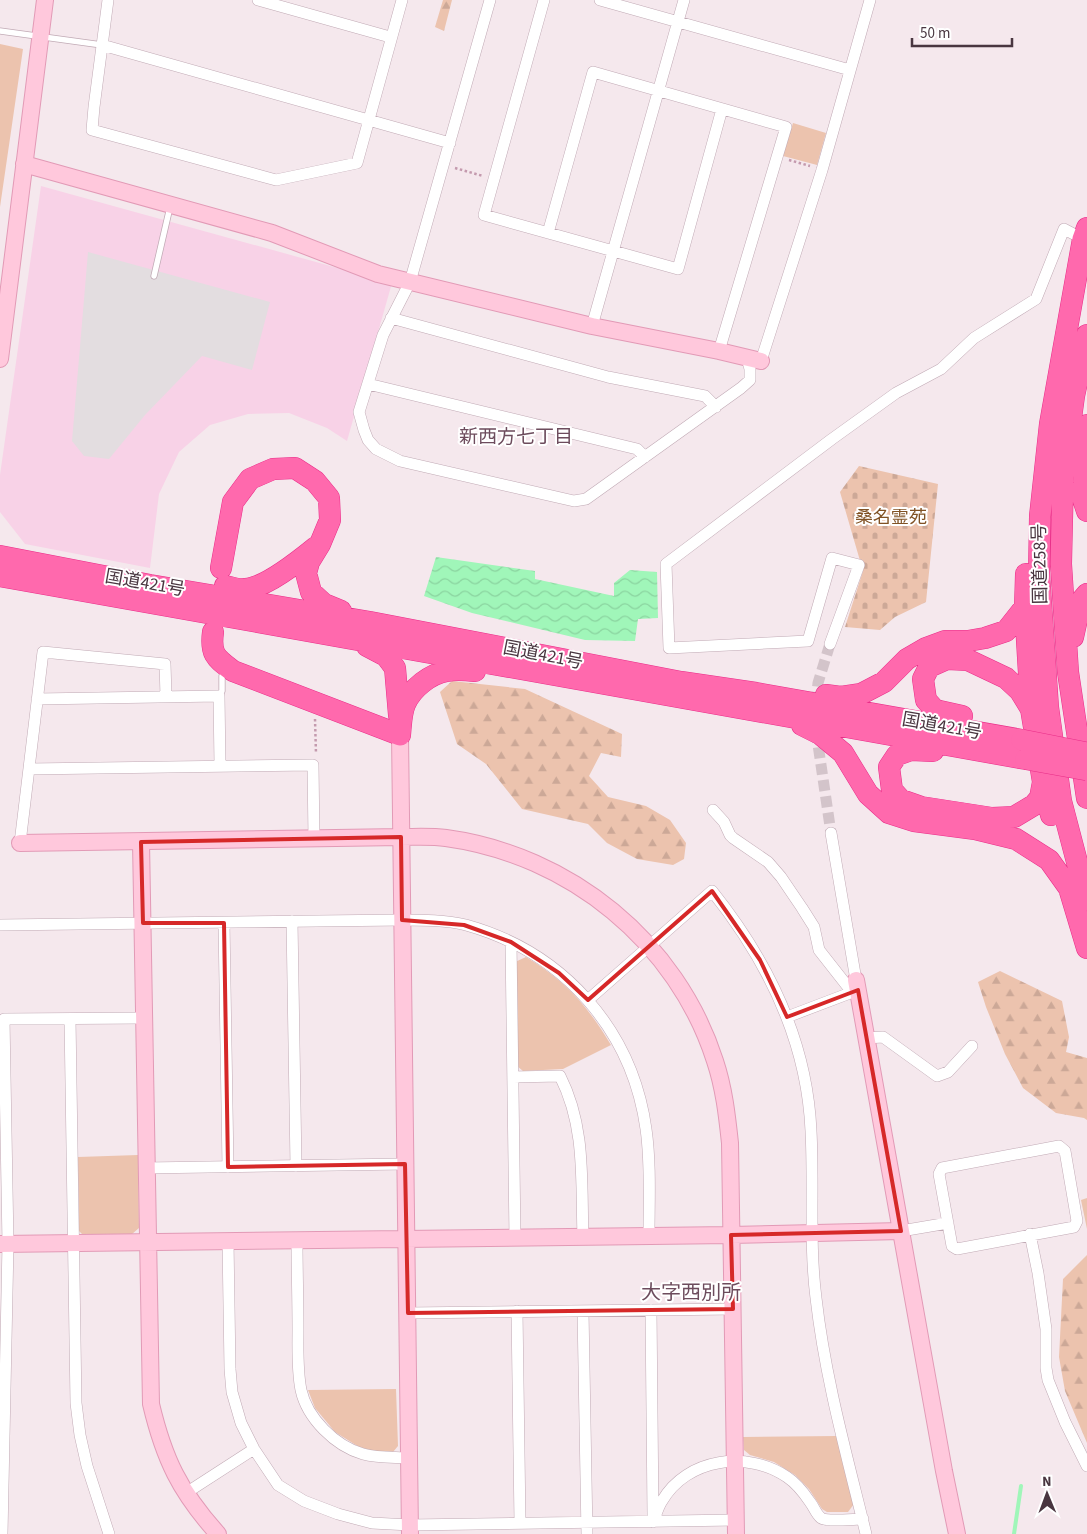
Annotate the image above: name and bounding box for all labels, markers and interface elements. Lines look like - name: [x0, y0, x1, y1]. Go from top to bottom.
- scale bar: [912, 15, 1012, 47]
- text: 50 m: [920, 23, 950, 44]
- district label: 新西方七丁目: [459, 424, 573, 451]
- park label: 桑名霊苑: [855, 505, 927, 530]
- street label: 国道258号: [1027, 523, 1053, 605]
- street label: 国道421号: [103, 564, 187, 602]
- street label: 国道421号: [501, 635, 585, 675]
- street label: 国道421号: [900, 707, 984, 745]
- district label: 大字西別所: [641, 1279, 741, 1307]
- north arrow: [1022, 1469, 1072, 1519]
- text: N: [1042, 1472, 1052, 1492]

